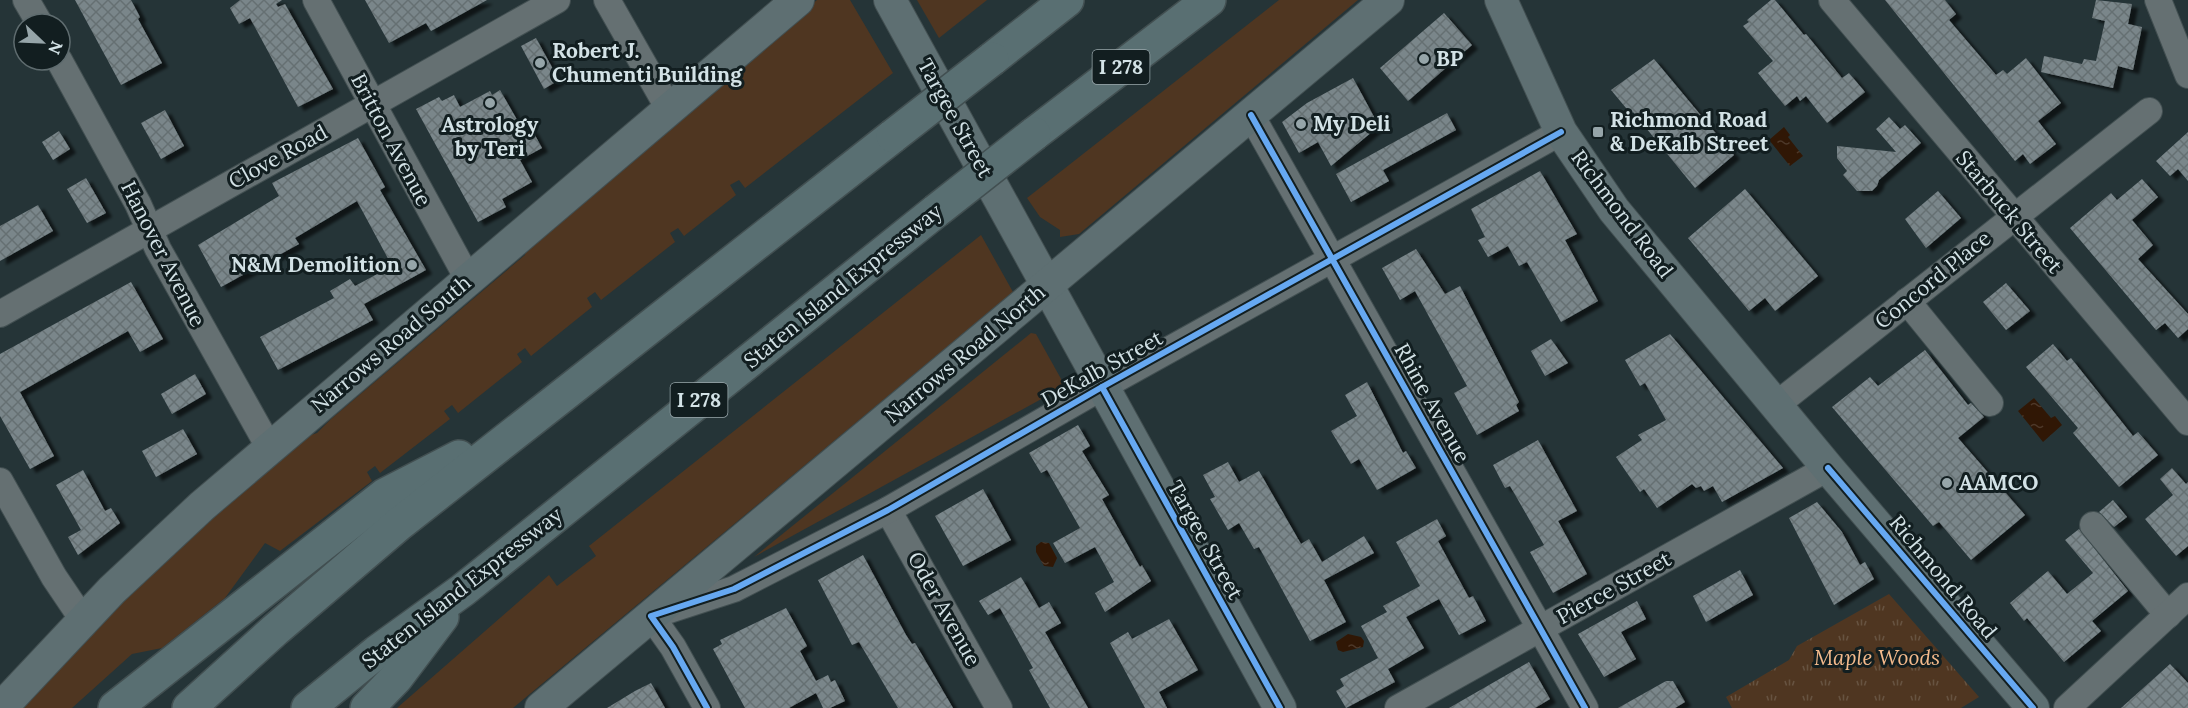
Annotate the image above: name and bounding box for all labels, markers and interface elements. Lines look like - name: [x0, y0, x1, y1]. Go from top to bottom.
- north arrow: [12, 12, 72, 72]
- place label: Robert J. Chumenti Building: [552, 37, 743, 88]
- text: N: [44, 38, 67, 57]
- place label: BP: [1436, 45, 1464, 72]
- road number: I 278: [1092, 50, 1150, 84]
- marker: BP: [1417, 52, 1431, 66]
- street label: Targee Street: [912, 53, 1000, 183]
- marker: Robert J. Chumenti Building: [533, 56, 547, 70]
- street label: Britton Avenue: [345, 69, 438, 211]
- marker: Astrology by Teri: [483, 96, 497, 110]
- place label: Richmond Road & DeKalb Street: [1610, 106, 1769, 157]
- place label: My Deli: [1313, 110, 1391, 137]
- place label: Astrology by Teri: [442, 111, 539, 162]
- marker: My Deli: [1294, 117, 1308, 131]
- street label: Clove Road: [224, 118, 332, 195]
- marker: Richmond Road & DeKalb Street: [1591, 125, 1605, 139]
- street label: Richmond Road: [1565, 144, 1679, 283]
- street label: Starbuck Street: [1950, 145, 2069, 279]
- street label: Hanover Avenue: [115, 176, 212, 331]
- street label: Staten Island Expressway: [738, 197, 947, 374]
- street label: Concord Place: [1869, 225, 1996, 335]
- place label: N&M Demolition: [231, 251, 400, 278]
- marker: N&M Demolition: [405, 258, 419, 272]
- street label: Narrows Road South: [305, 269, 476, 418]
- street label: Narrows Road North: [879, 279, 1050, 429]
- street label: DeKalb Street: [1036, 324, 1168, 413]
- street label: Rhine Avenue: [1388, 338, 1476, 467]
- road number: I 278: [670, 383, 728, 417]
- place label: AAMCO: [1959, 469, 2038, 496]
- street label: Targee Street: [1162, 475, 1250, 605]
- marker: AAMCO: [1940, 476, 1954, 490]
- street label: Staten Island Expressway: [356, 501, 567, 674]
- street label: Richmond Road: [1884, 509, 2003, 644]
- street label: Pierce Street: [1552, 545, 1676, 630]
- street label: Oder Avenue: [902, 547, 987, 671]
- park label: Maple Woods: [1814, 644, 1940, 671]

